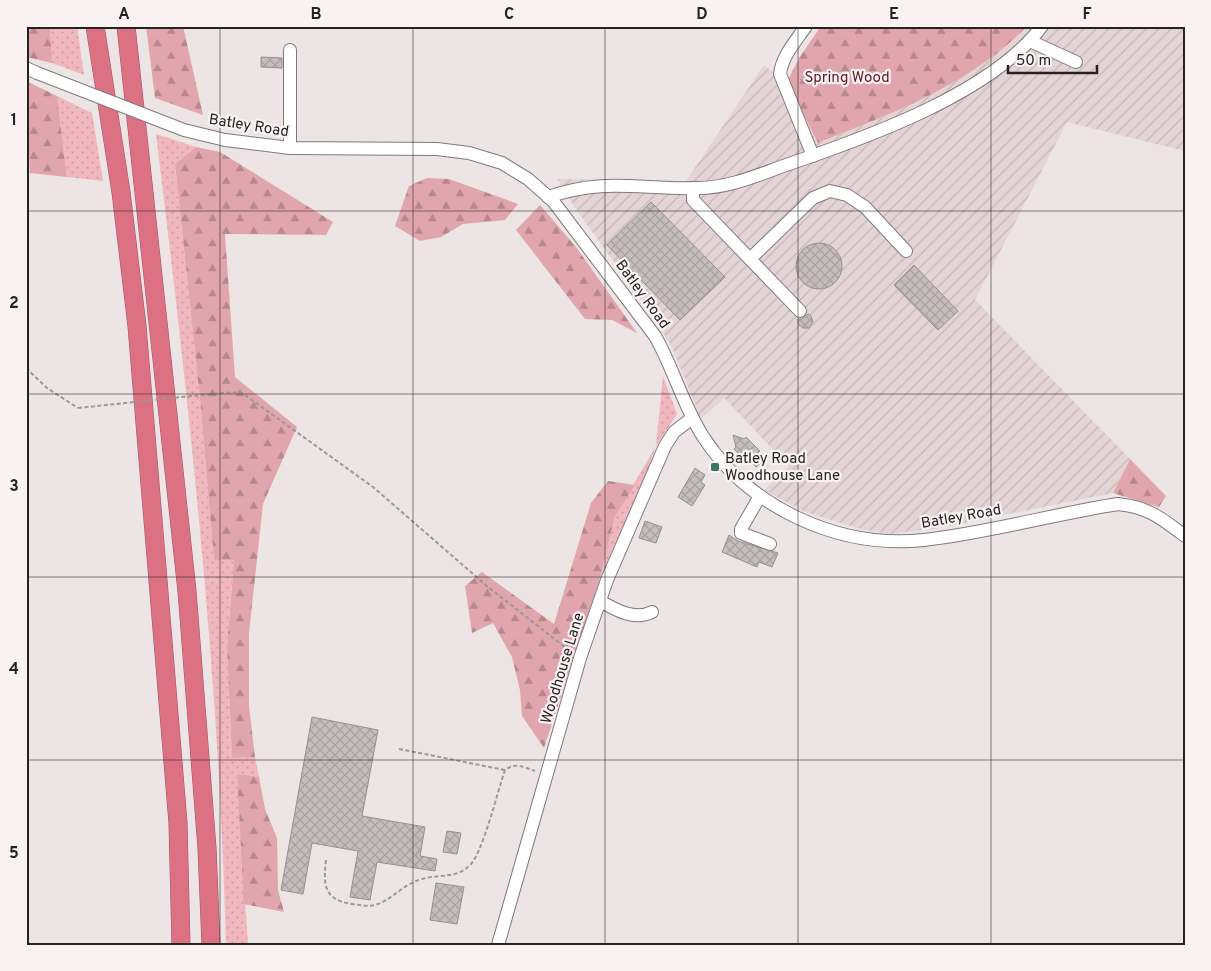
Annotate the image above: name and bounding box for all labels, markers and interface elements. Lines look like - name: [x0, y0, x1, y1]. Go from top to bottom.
- text: A: [118, 5, 130, 25]
- text: B: [310, 5, 322, 25]
- text: C: [504, 5, 514, 25]
- text: D: [696, 5, 708, 25]
- text: E: [889, 5, 899, 25]
- text: F: [1082, 5, 1092, 25]
- scale bar: [1008, 42, 1097, 74]
- text: 50 m: [1016, 52, 1051, 71]
- park label: Spring Wood: [804, 69, 890, 88]
- text: 1: [11, 111, 17, 131]
- street label: Batley Road: [207, 111, 290, 142]
- street label: Batley Road: [610, 257, 673, 333]
- text: 2: [9, 294, 19, 314]
- place label: Batley Road Woodhouse Lane: [725, 450, 840, 486]
- marker: Batley Road Woodhouse Lane: [709, 461, 721, 473]
- text: 3: [9, 477, 19, 497]
- street label: Batley Road: [920, 501, 1003, 534]
- street label: Woodhouse Lane: [538, 611, 589, 726]
- text: 4: [9, 660, 19, 680]
- text: 5: [9, 844, 19, 864]

